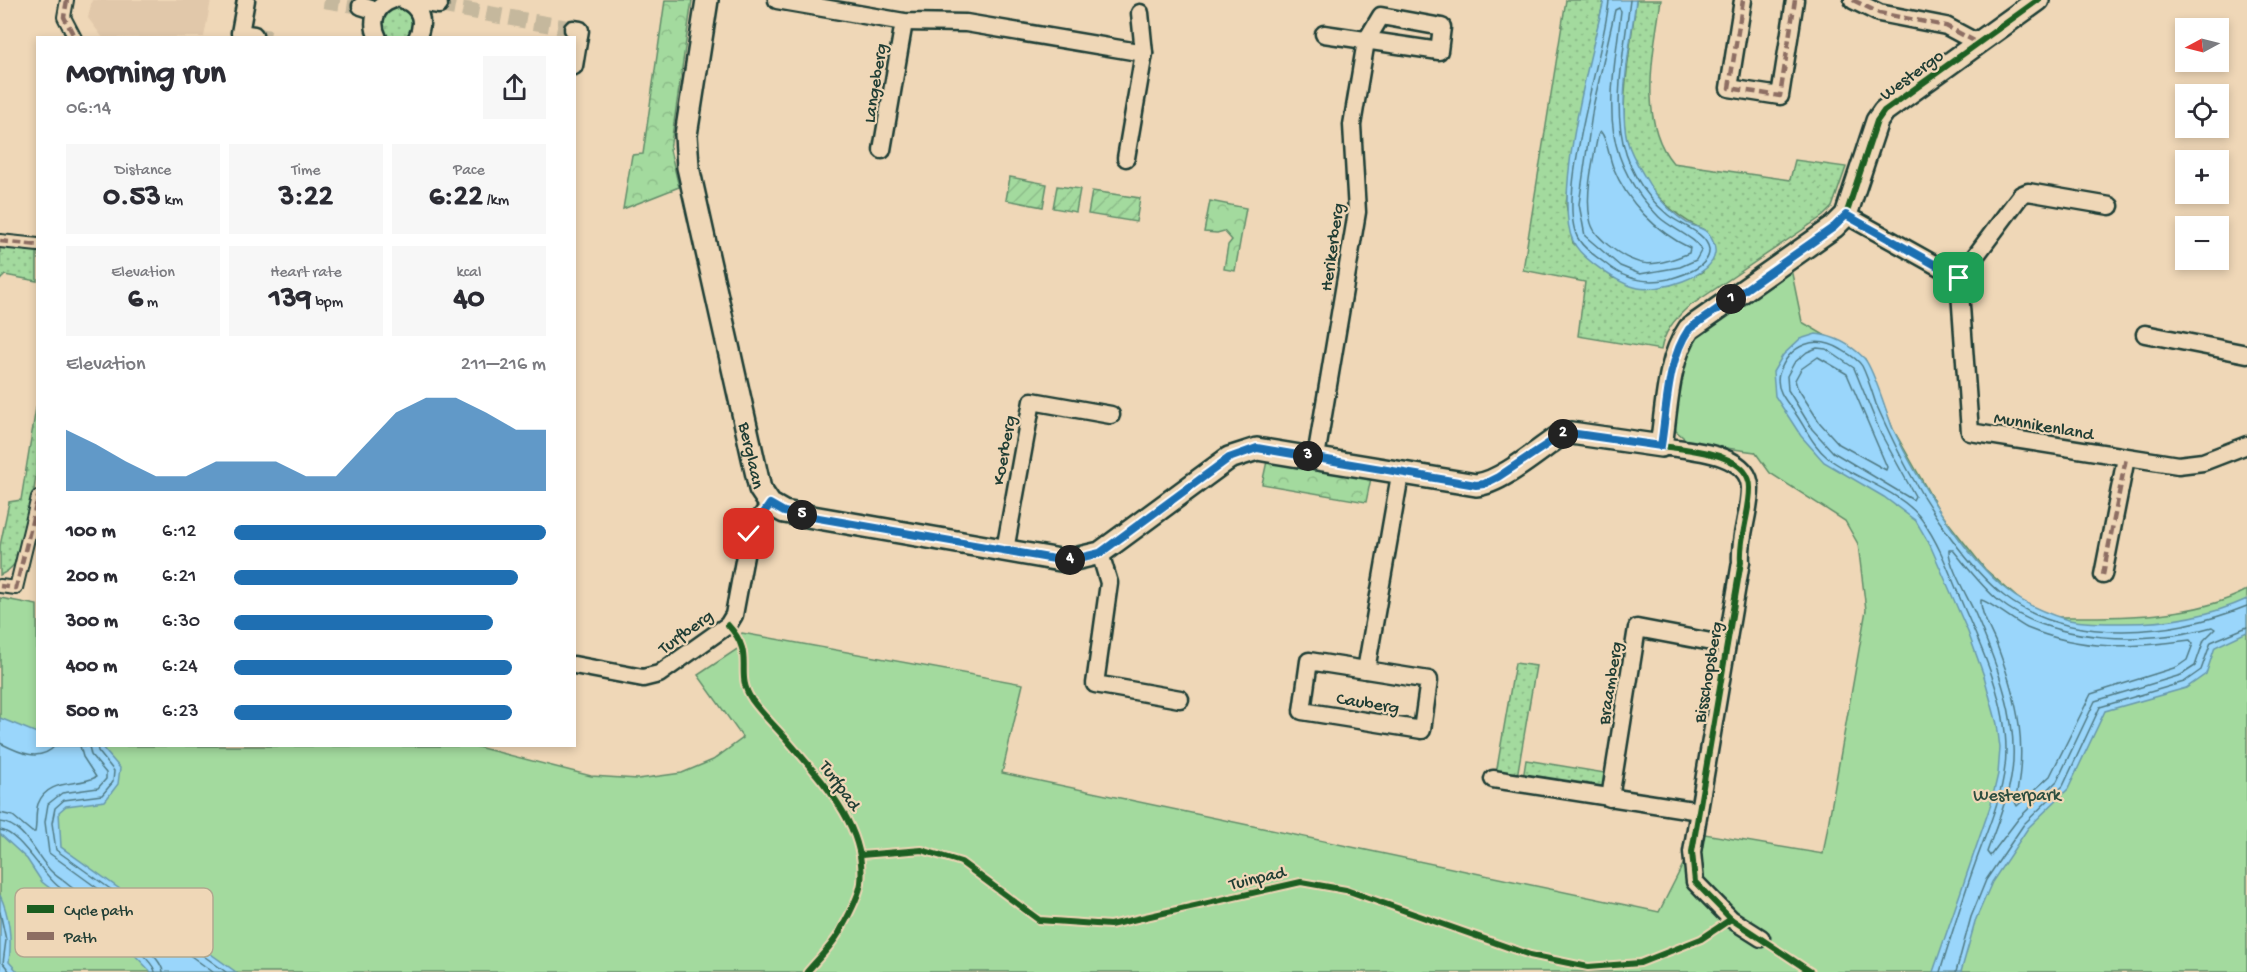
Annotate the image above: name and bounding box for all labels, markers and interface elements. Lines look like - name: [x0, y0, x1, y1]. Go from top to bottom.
- north arrow: [2175, 18, 2229, 72]
- map controls: [2175, 18, 2229, 270]
- street label: Langeberg: [860, 42, 893, 125]
- street label: Westergo: [1876, 46, 1948, 106]
- text: Morning run: [66, 56, 226, 94]
- button: share: [483, 56, 546, 119]
- button: locate: [2175, 84, 2229, 138]
- text: 06:14: [66, 98, 111, 121]
- button: +: [2175, 150, 2229, 204]
- text: Distance: [115, 162, 171, 181]
- text: Time: [291, 162, 321, 181]
- text: Pace: [453, 162, 485, 181]
- text: 0.53: [103, 181, 161, 216]
- text: 3:22: [279, 181, 333, 216]
- text: 6:22: [429, 181, 483, 216]
- text: km: [161, 192, 183, 211]
- text: /km: [483, 192, 509, 211]
- street label: Herikerberg: [1317, 202, 1350, 293]
- button: −: [2175, 216, 2229, 270]
- pin: [1933, 252, 1984, 303]
- icon: arrive: [1942, 261, 1975, 294]
- text: Elevation: [111, 264, 175, 283]
- text: Heart rate: [270, 264, 342, 283]
- text: kcal: [457, 264, 481, 283]
- text: 6: [128, 283, 143, 318]
- text: 139: [269, 283, 312, 318]
- text: 40: [453, 283, 485, 318]
- pin: 1: [1716, 284, 1746, 314]
- text: 1: [1728, 289, 1734, 308]
- text: m: [143, 294, 158, 313]
- text: bpm: [312, 294, 343, 313]
- text: Elevation: [66, 354, 146, 377]
- text: 211–216 m: [461, 354, 546, 377]
- street label: Munnikenland: [1992, 408, 2096, 447]
- street label: Koerberg: [989, 414, 1022, 487]
- street label: Berglaan: [732, 419, 768, 491]
- pin: 2: [1548, 419, 1578, 449]
- text: 2: [1559, 424, 1567, 443]
- pin: 3: [1293, 441, 1323, 471]
- text: 3: [1304, 446, 1312, 465]
- pin: 5: [787, 500, 817, 530]
- text: 5: [798, 505, 806, 524]
- pin: [723, 508, 774, 559]
- icon: check: [732, 517, 765, 550]
- text: 100 m: [66, 521, 116, 544]
- text: 6:12: [162, 521, 196, 544]
- pin: 4: [1055, 545, 1085, 575]
- text: 4: [1066, 550, 1074, 569]
- text: 200 m: [66, 566, 117, 589]
- text: 6:21: [162, 566, 196, 589]
- street label: Turfberg: [654, 606, 718, 661]
- text: 300 m: [66, 611, 118, 634]
- text: 6:30: [162, 611, 200, 634]
- street label: Bisschopsberg: [1690, 620, 1729, 726]
- street label: Braamberg: [1594, 640, 1628, 727]
- text: 400 m: [66, 656, 117, 679]
- text: 6:24: [162, 656, 198, 679]
- street label: Cauberg: [1335, 689, 1401, 720]
- text: 500 m: [66, 701, 118, 724]
- text: 6:23: [162, 701, 199, 724]
- street label: Turfpad: [813, 757, 865, 817]
- park label: Westerpark: [1973, 786, 2063, 807]
- street label: Tuinpad: [1226, 862, 1289, 896]
- legend: [15, 888, 213, 957]
- text: Cycle path: [64, 903, 134, 922]
- text: Path: [63, 930, 97, 949]

